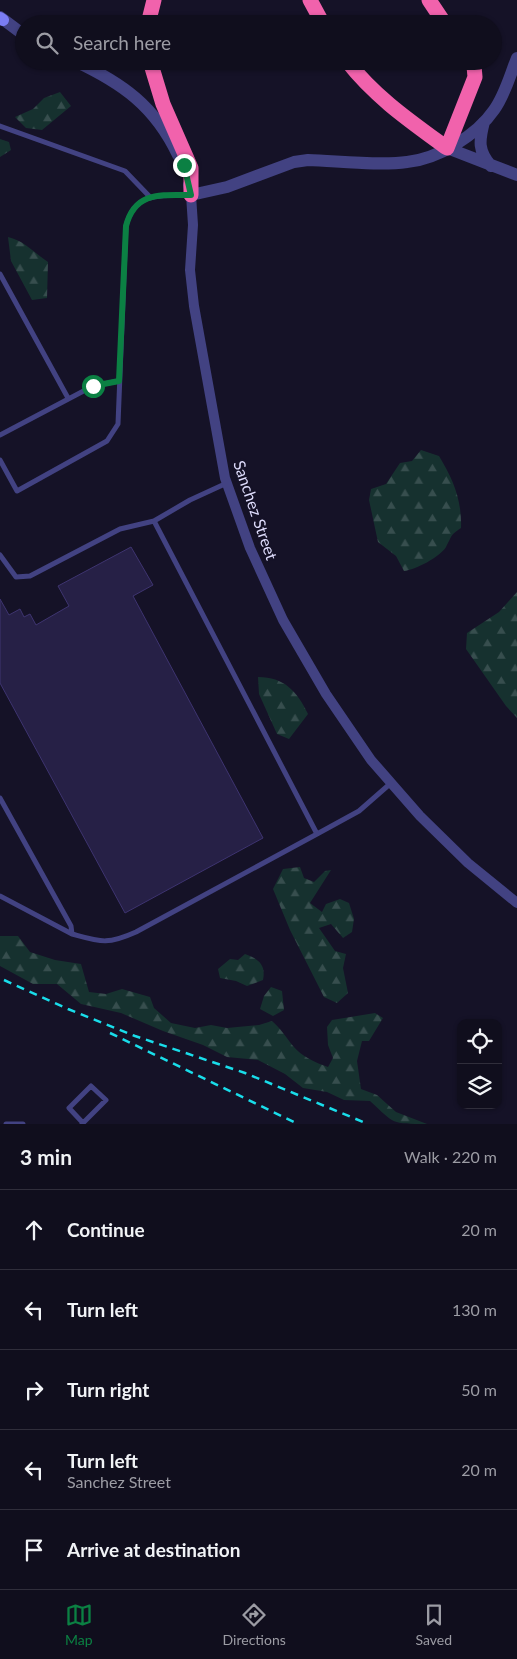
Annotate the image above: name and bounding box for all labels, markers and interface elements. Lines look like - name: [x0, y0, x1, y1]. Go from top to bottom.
- search box: [15, 15, 502, 70]
- icon: search: [33, 29, 61, 57]
- text: Search here: [73, 31, 171, 54]
- route end: [173, 154, 196, 177]
- route start: [82, 375, 105, 398]
- street label: Sanchez Street: [230, 458, 282, 562]
- map controls: [457, 1019, 502, 1109]
- button: locate: [457, 1019, 502, 1064]
- button: layers: [457, 1064, 502, 1109]
- text: 3 min: [20, 1144, 72, 1169]
- text: Walk · 220 m: [404, 1147, 497, 1166]
- icon: ahead: [20, 1216, 48, 1244]
- text: Continue: [67, 1218, 145, 1241]
- text: 20 m: [461, 1220, 497, 1239]
- icon: left: [20, 1296, 48, 1324]
- text: Turn left: [67, 1298, 138, 1321]
- text: 130 m: [452, 1300, 497, 1319]
- icon: right: [20, 1376, 48, 1404]
- text: Turn right: [67, 1378, 149, 1401]
- text: 50 m: [461, 1380, 497, 1399]
- text: Turn left: [67, 1449, 138, 1472]
- icon: left: [20, 1456, 48, 1484]
- text: 20 m: [461, 1460, 497, 1479]
- text: Sanchez Street: [67, 1472, 171, 1491]
- icon: arrive: [20, 1536, 48, 1564]
- text: Arrive at destination: [67, 1538, 240, 1561]
- tab: Map: [65, 1601, 93, 1648]
- tab: Directions: [223, 1601, 286, 1648]
- tab: Saved: [416, 1601, 452, 1648]

